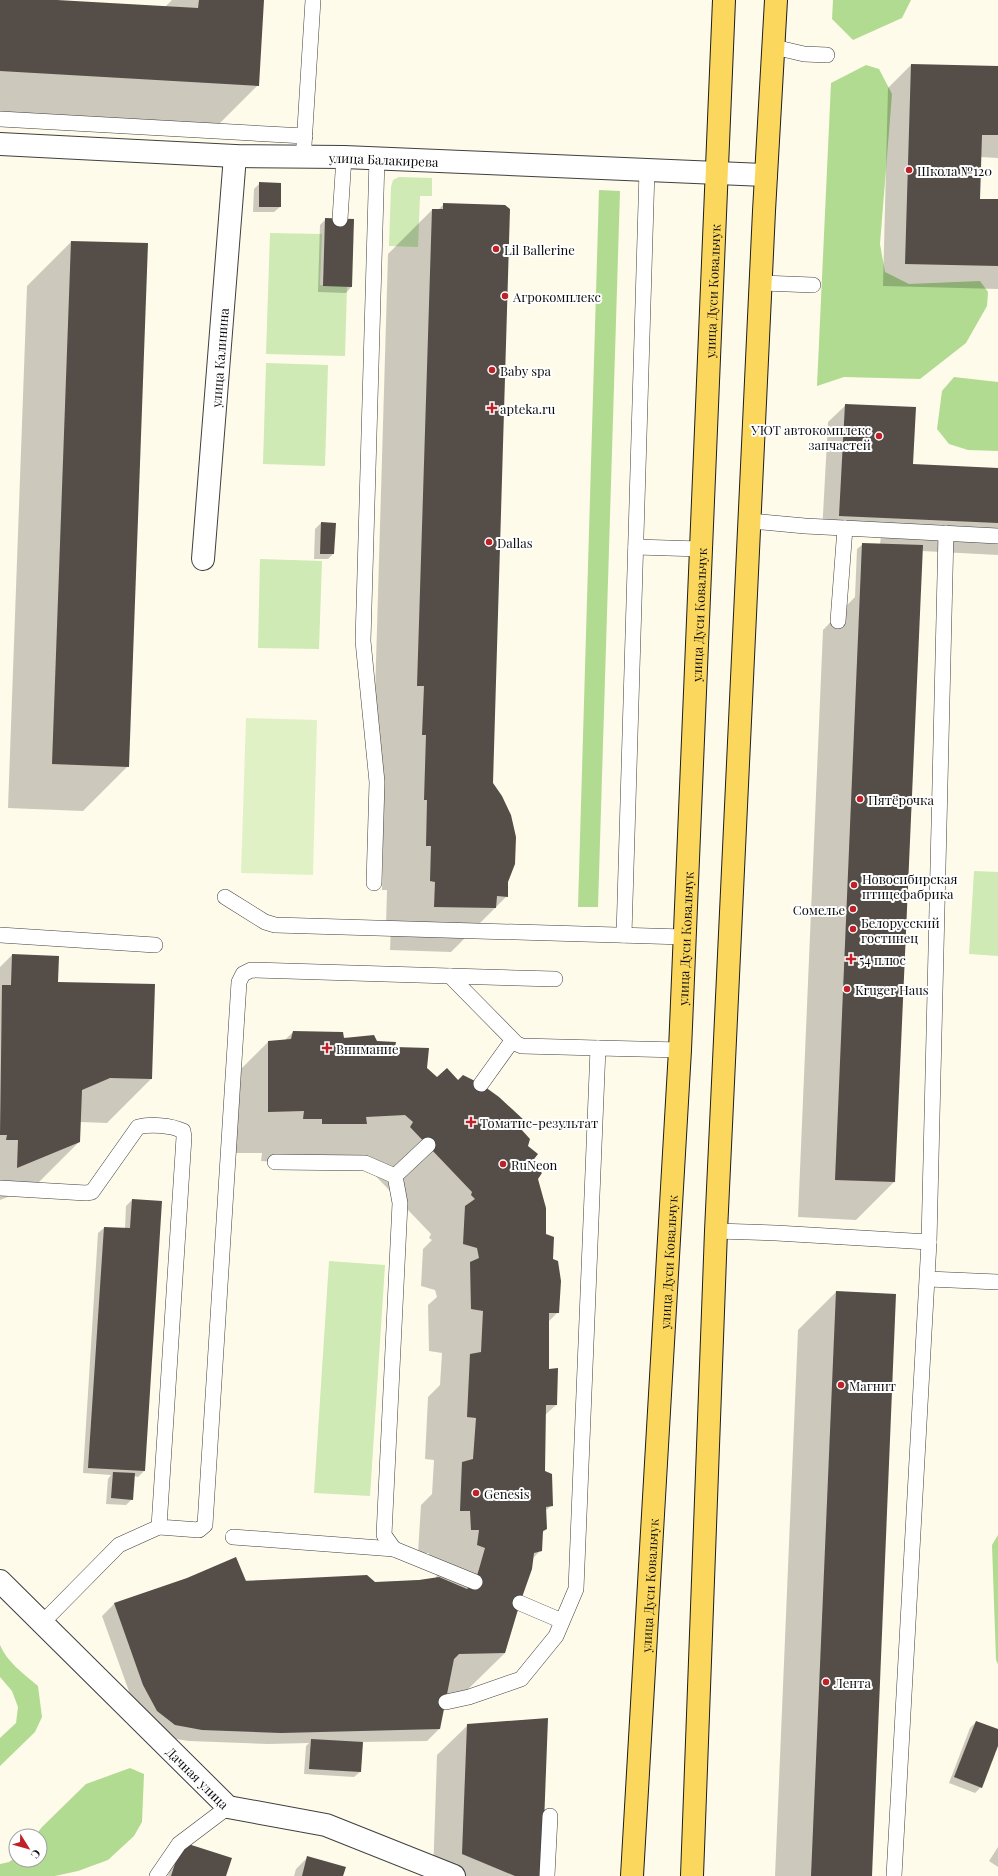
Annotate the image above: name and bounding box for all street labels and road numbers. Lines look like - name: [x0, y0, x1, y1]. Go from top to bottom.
- street label: улица Балакирева: [328, 148, 439, 170]
- street label: улица Дуси Ковальчук: [700, 223, 723, 359]
- street label: улица Калинина: [206, 307, 231, 409]
- street label: улица Дуси Ковальчук: [687, 547, 710, 683]
- street label: улица Дуси Ковальчук: [673, 871, 696, 1007]
- street label: улица Дуси Ковальчук: [655, 1194, 680, 1330]
- street label: улица Дуси Ковальчук: [636, 1517, 661, 1654]
- street label: Дачная улица: [163, 1743, 233, 1812]

